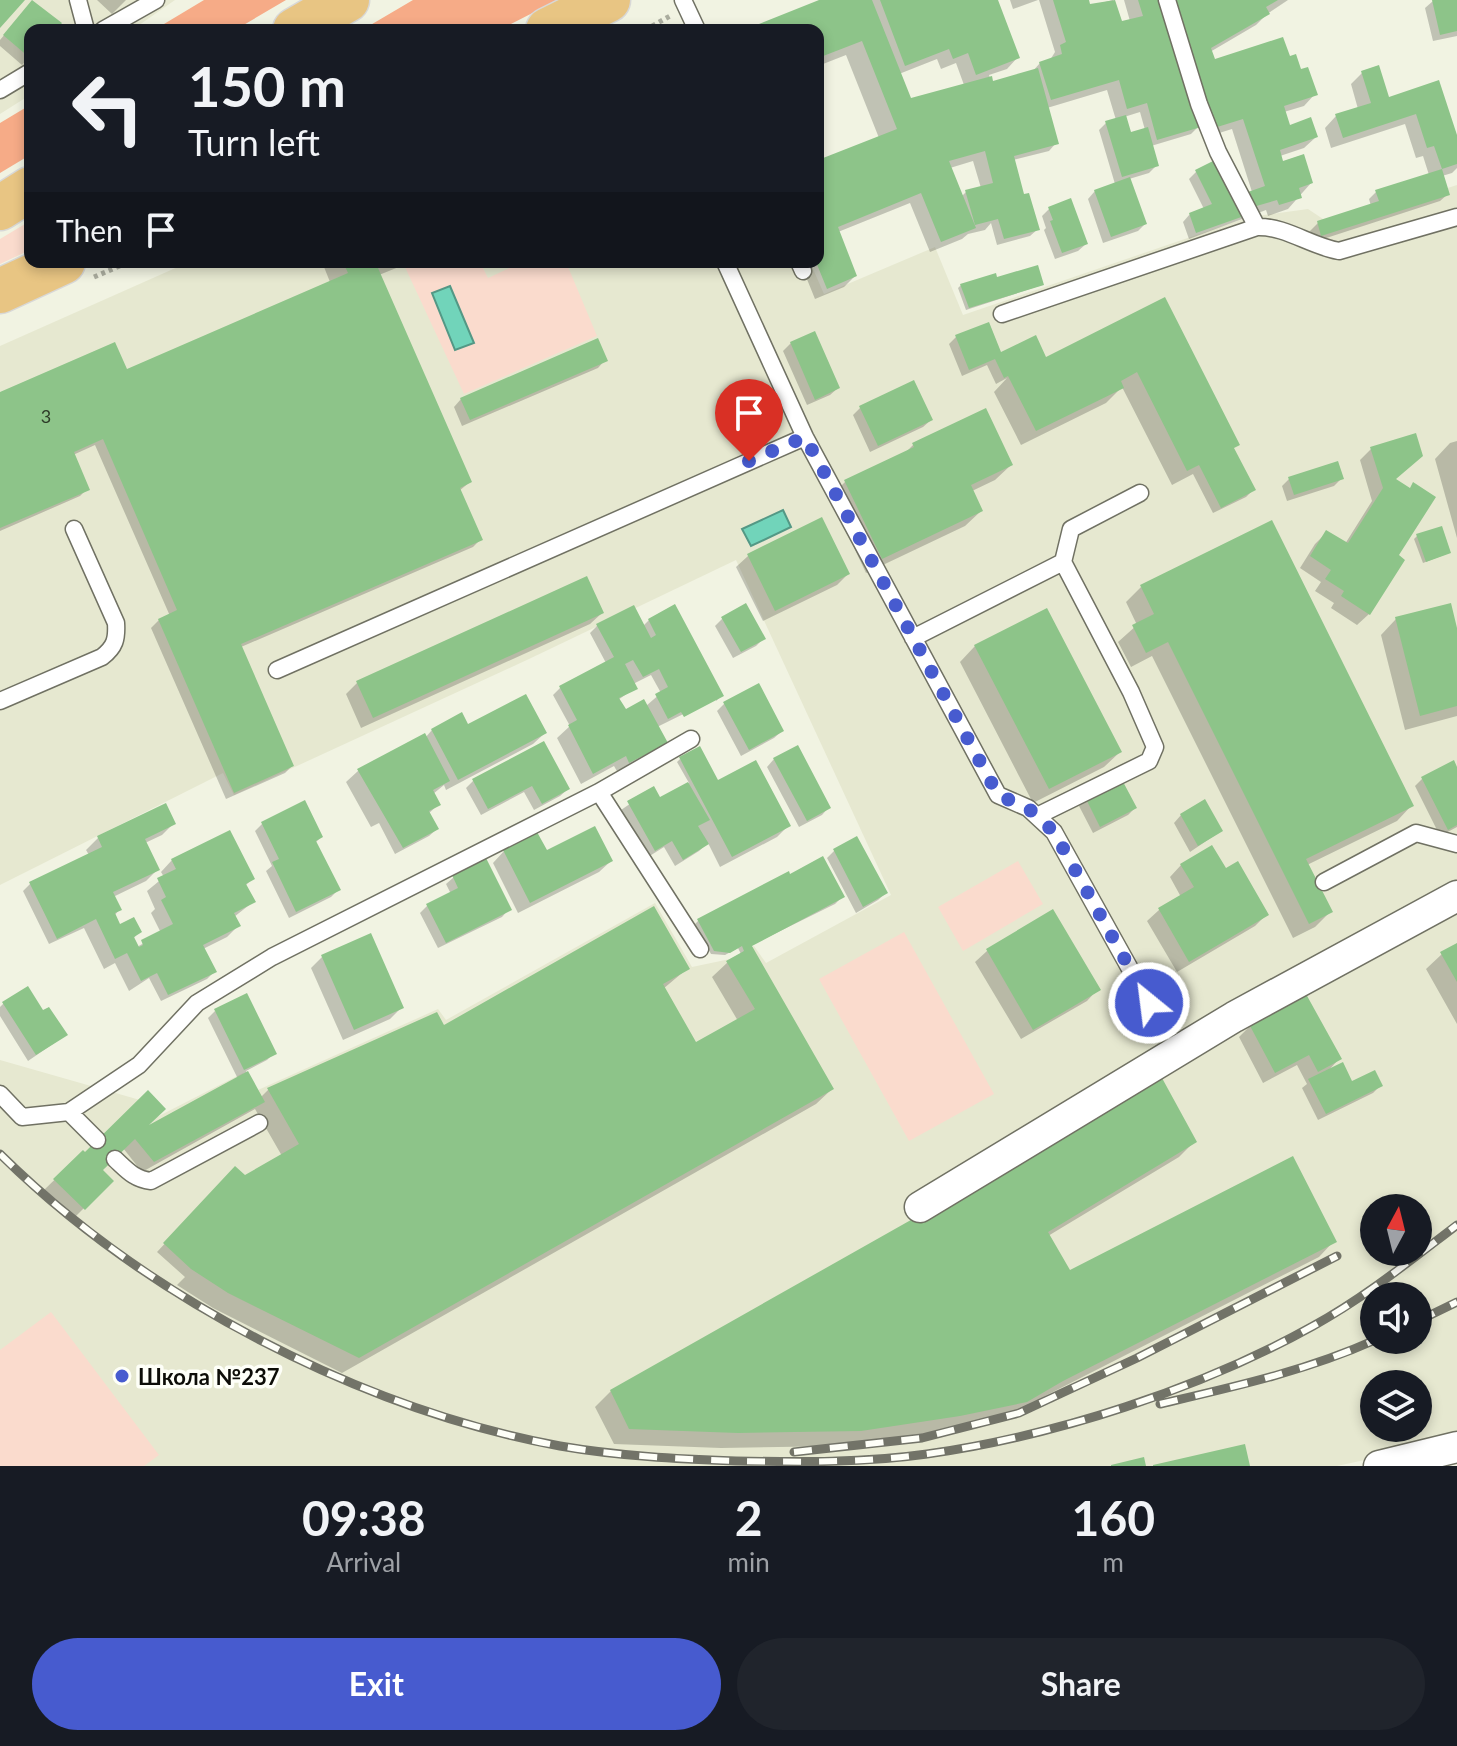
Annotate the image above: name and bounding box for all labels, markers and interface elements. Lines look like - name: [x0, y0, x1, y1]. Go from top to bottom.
- text: 150 m: [188, 52, 346, 119]
- icon: left: [56, 56, 160, 160]
- text: Turn left: [188, 120, 320, 164]
- icon: arrive: [139, 208, 183, 252]
- text: Then: [56, 212, 123, 248]
- pin: [715, 379, 783, 461]
- icon: arrive: [727, 391, 771, 435]
- house number: 3: [41, 405, 51, 427]
- position arrow: [1107, 961, 1191, 1045]
- north arrow: [1360, 1194, 1432, 1266]
- map controls: [1360, 1194, 1432, 1442]
- button: sound: [1360, 1282, 1432, 1354]
- place label: Школа №237: [138, 1363, 280, 1390]
- marker: Школа №237: [113, 1367, 131, 1385]
- button: layers: [1360, 1370, 1432, 1442]
- text: 09:38: [302, 1489, 426, 1546]
- text: 2: [735, 1489, 763, 1546]
- text: 160: [1072, 1489, 1155, 1546]
- text: Arrival: [326, 1546, 401, 1578]
- text: min: [728, 1546, 770, 1578]
- text: m: [1103, 1546, 1124, 1578]
- button: Exit: [32, 1638, 721, 1730]
- button: Share: [737, 1638, 1425, 1730]

